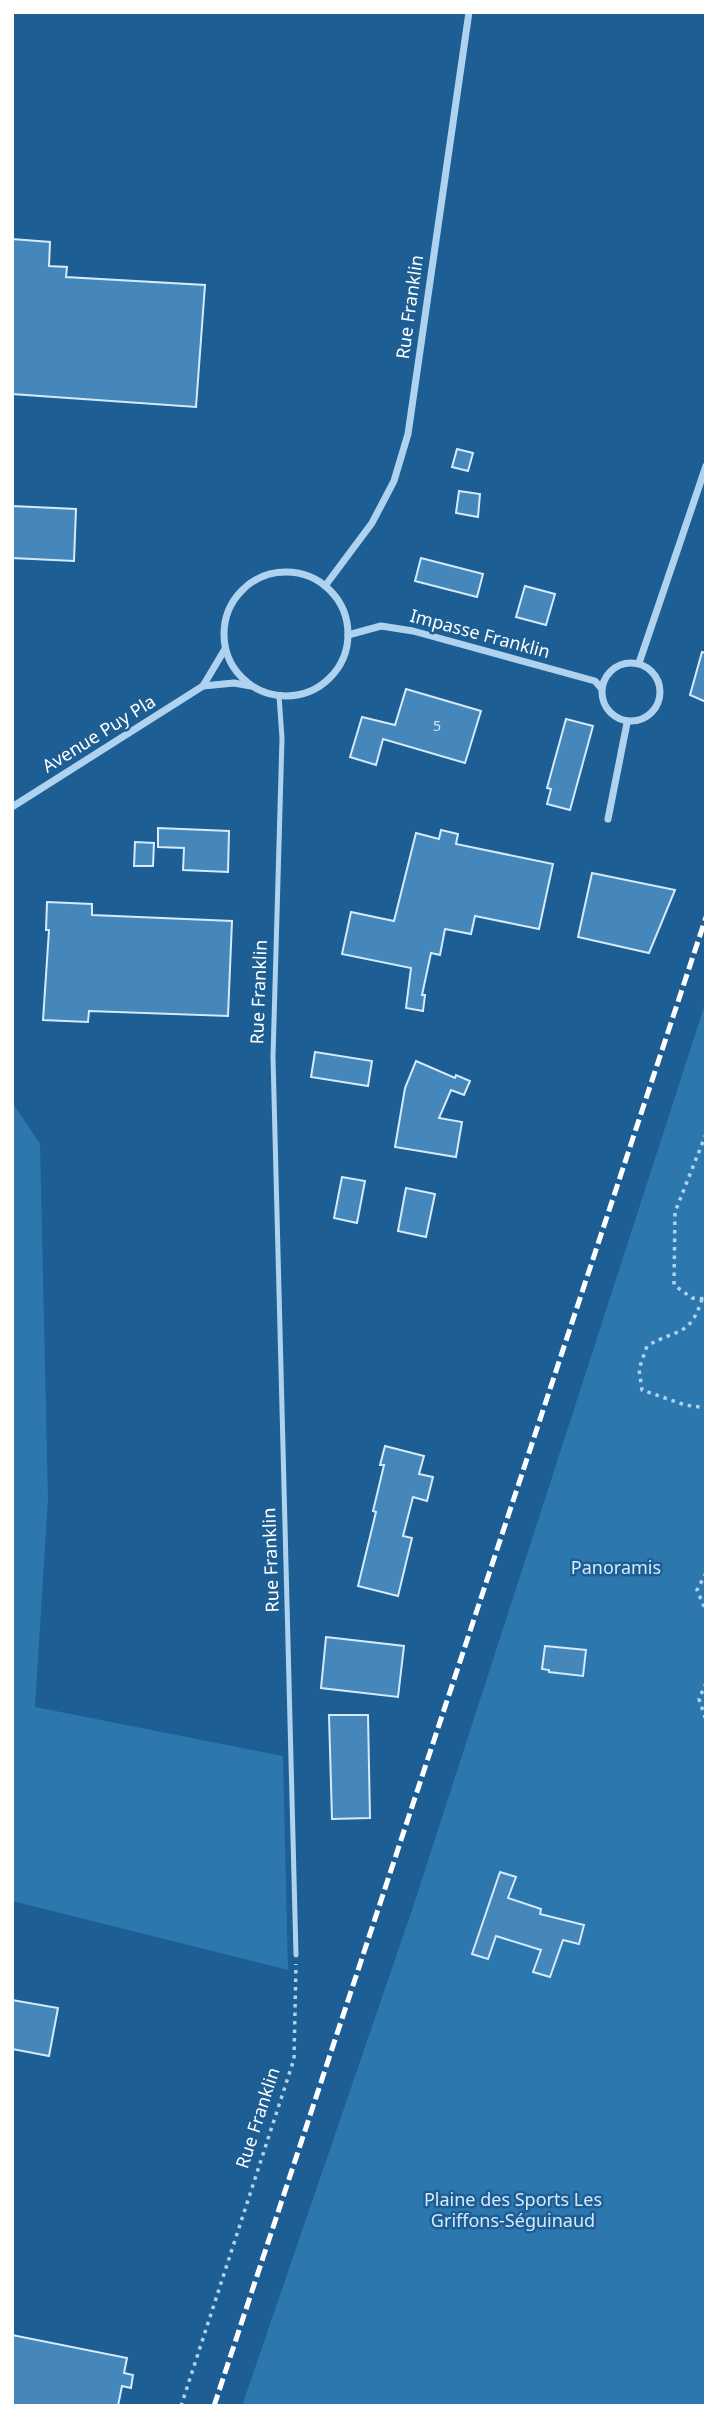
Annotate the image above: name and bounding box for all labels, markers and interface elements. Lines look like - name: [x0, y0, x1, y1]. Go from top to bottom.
- street label: Rue Franklin: [390, 253, 428, 360]
- street label: Impasse Franklin: [408, 603, 553, 663]
- street label: Avenue Puy Pla: [37, 689, 160, 778]
- house number: 5: [433, 716, 441, 735]
- street label: Rue Franklin: [244, 939, 272, 1045]
- street label: Rue Franklin: [256, 1507, 284, 1613]
- park label: Panoramis: [571, 1555, 661, 1579]
- street label: Rue Franklin: [229, 2064, 285, 2171]
- park label: Plaine des Sports Les Griffons-Séguinaud: [424, 2187, 602, 2232]

